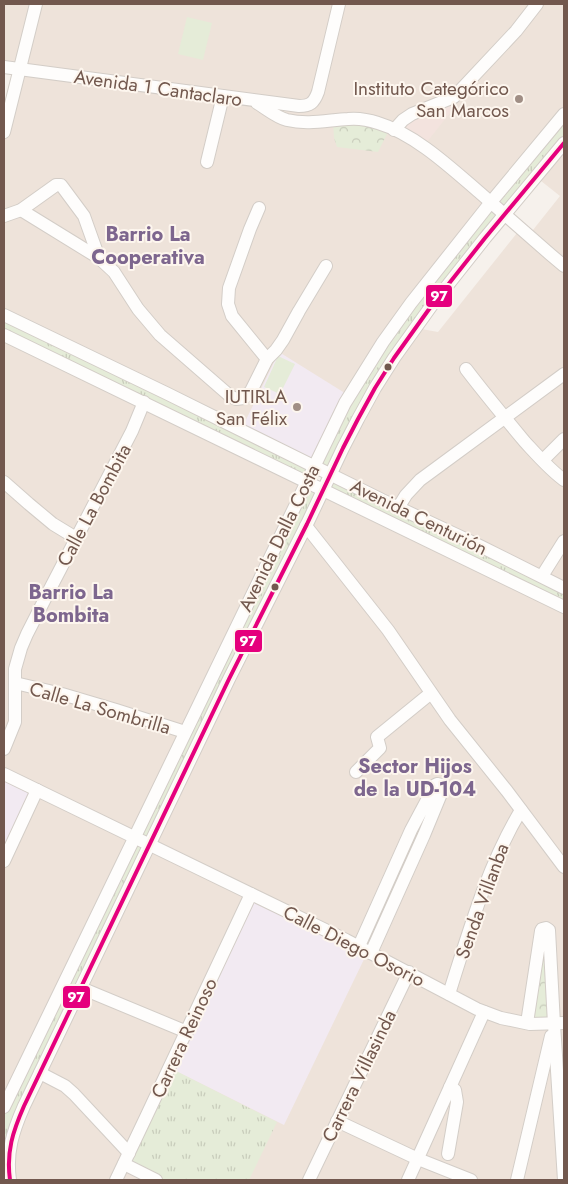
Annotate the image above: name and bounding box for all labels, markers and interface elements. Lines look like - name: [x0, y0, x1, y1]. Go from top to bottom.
- street label: Avenida 1 Cantaclaro: [72, 63, 244, 113]
- place label: Instituto Categórico San Marcos: [353, 75, 509, 124]
- marker: Instituto Categórico San Marcos: [513, 93, 525, 105]
- district label: Barrio La Cooperativa: [91, 220, 205, 272]
- line badge: 97: [425, 284, 453, 308]
- text: 97: [430, 286, 448, 306]
- unlabelled marker: [383, 362, 393, 372]
- place label: IUTIRLA San Félix: [216, 383, 287, 432]
- marker: IUTIRLA San Félix: [291, 401, 303, 413]
- street label: Calle La Bombita: [50, 439, 138, 571]
- street label: Avenida Dalla Costa: [232, 460, 326, 616]
- street label: Avenida Centurión: [346, 472, 492, 562]
- district label: Barrio La Bombita: [28, 578, 114, 630]
- unlabelled marker: [270, 582, 280, 592]
- line badge: 97: [234, 629, 263, 653]
- text: 97: [239, 631, 257, 651]
- street label: Calle La Sombrilla: [26, 675, 174, 741]
- district label: Sector Hijos de la UD-104: [354, 752, 476, 804]
- street label: Senda Villanba: [449, 839, 515, 963]
- street label: Calle Diego Osorio: [278, 899, 430, 993]
- street label: Carrera Reinoso: [144, 973, 224, 1103]
- line badge: 97: [62, 985, 91, 1009]
- text: 97: [67, 987, 85, 1007]
- street label: Carrera Villasinda: [315, 1005, 403, 1147]

